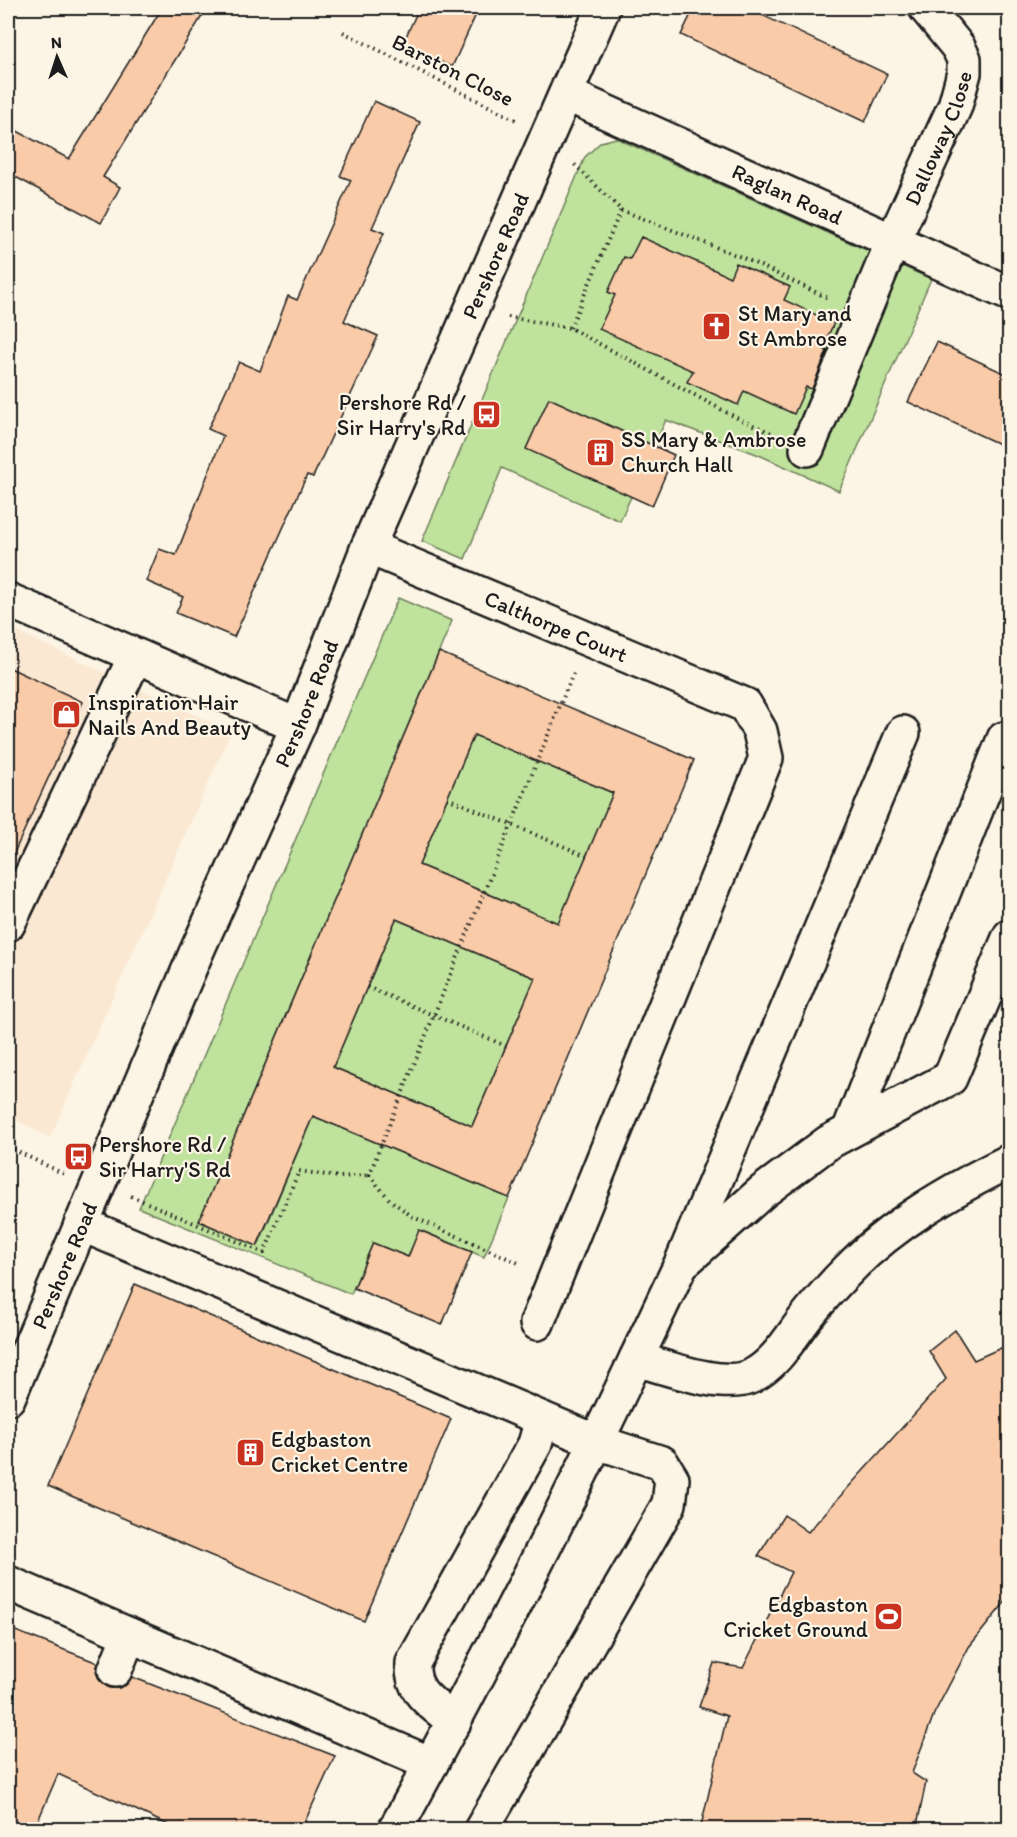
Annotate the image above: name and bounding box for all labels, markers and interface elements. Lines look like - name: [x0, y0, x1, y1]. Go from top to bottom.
- north arrow: [27, 27, 87, 87]
- street label: Barston Close: [388, 28, 518, 112]
- text: N: [50, 33, 62, 52]
- street label: Dalloway Close: [898, 68, 978, 209]
- street label: Raglan Road: [728, 157, 847, 230]
- street label: Pershore Road: [456, 188, 535, 323]
- place label: St Mary and St Ambrose: [738, 300, 852, 352]
- church icon: St Mary and St Ambrose: [701, 310, 733, 342]
- place label: Pershore Rd / Sir Harry's Rd: [337, 389, 467, 441]
- bus stop icon: Pershore Rd / Sir Harry's Rd: [471, 399, 503, 431]
- place label: SS Mary & Ambrose Church Hall: [621, 426, 806, 478]
- building icon: SS Mary & Ambrose Church Hall: [584, 436, 616, 468]
- street label: Calthorpe Court: [481, 584, 632, 668]
- street label: Pershore Road: [268, 636, 344, 771]
- place label: Inspiration Hair Nails And Beauty: [88, 689, 252, 741]
- shop icon: Inspiration Hair Nails And Beauty: [51, 699, 83, 731]
- place label: Pershore Rd / Sir Harry'S Rd: [99, 1131, 231, 1183]
- bus stop icon: Pershore Rd / Sir Harry'S Rd: [62, 1141, 94, 1173]
- street label: Pershore Road: [25, 1198, 103, 1333]
- place label: Edgbaston Cricket Centre: [271, 1426, 408, 1478]
- building icon: Edgbaston Cricket Centre: [234, 1436, 266, 1468]
- place label: Edgbaston Cricket Ground: [723, 1591, 869, 1643]
- sports icon: Edgbaston Cricket Ground: [873, 1601, 905, 1633]

